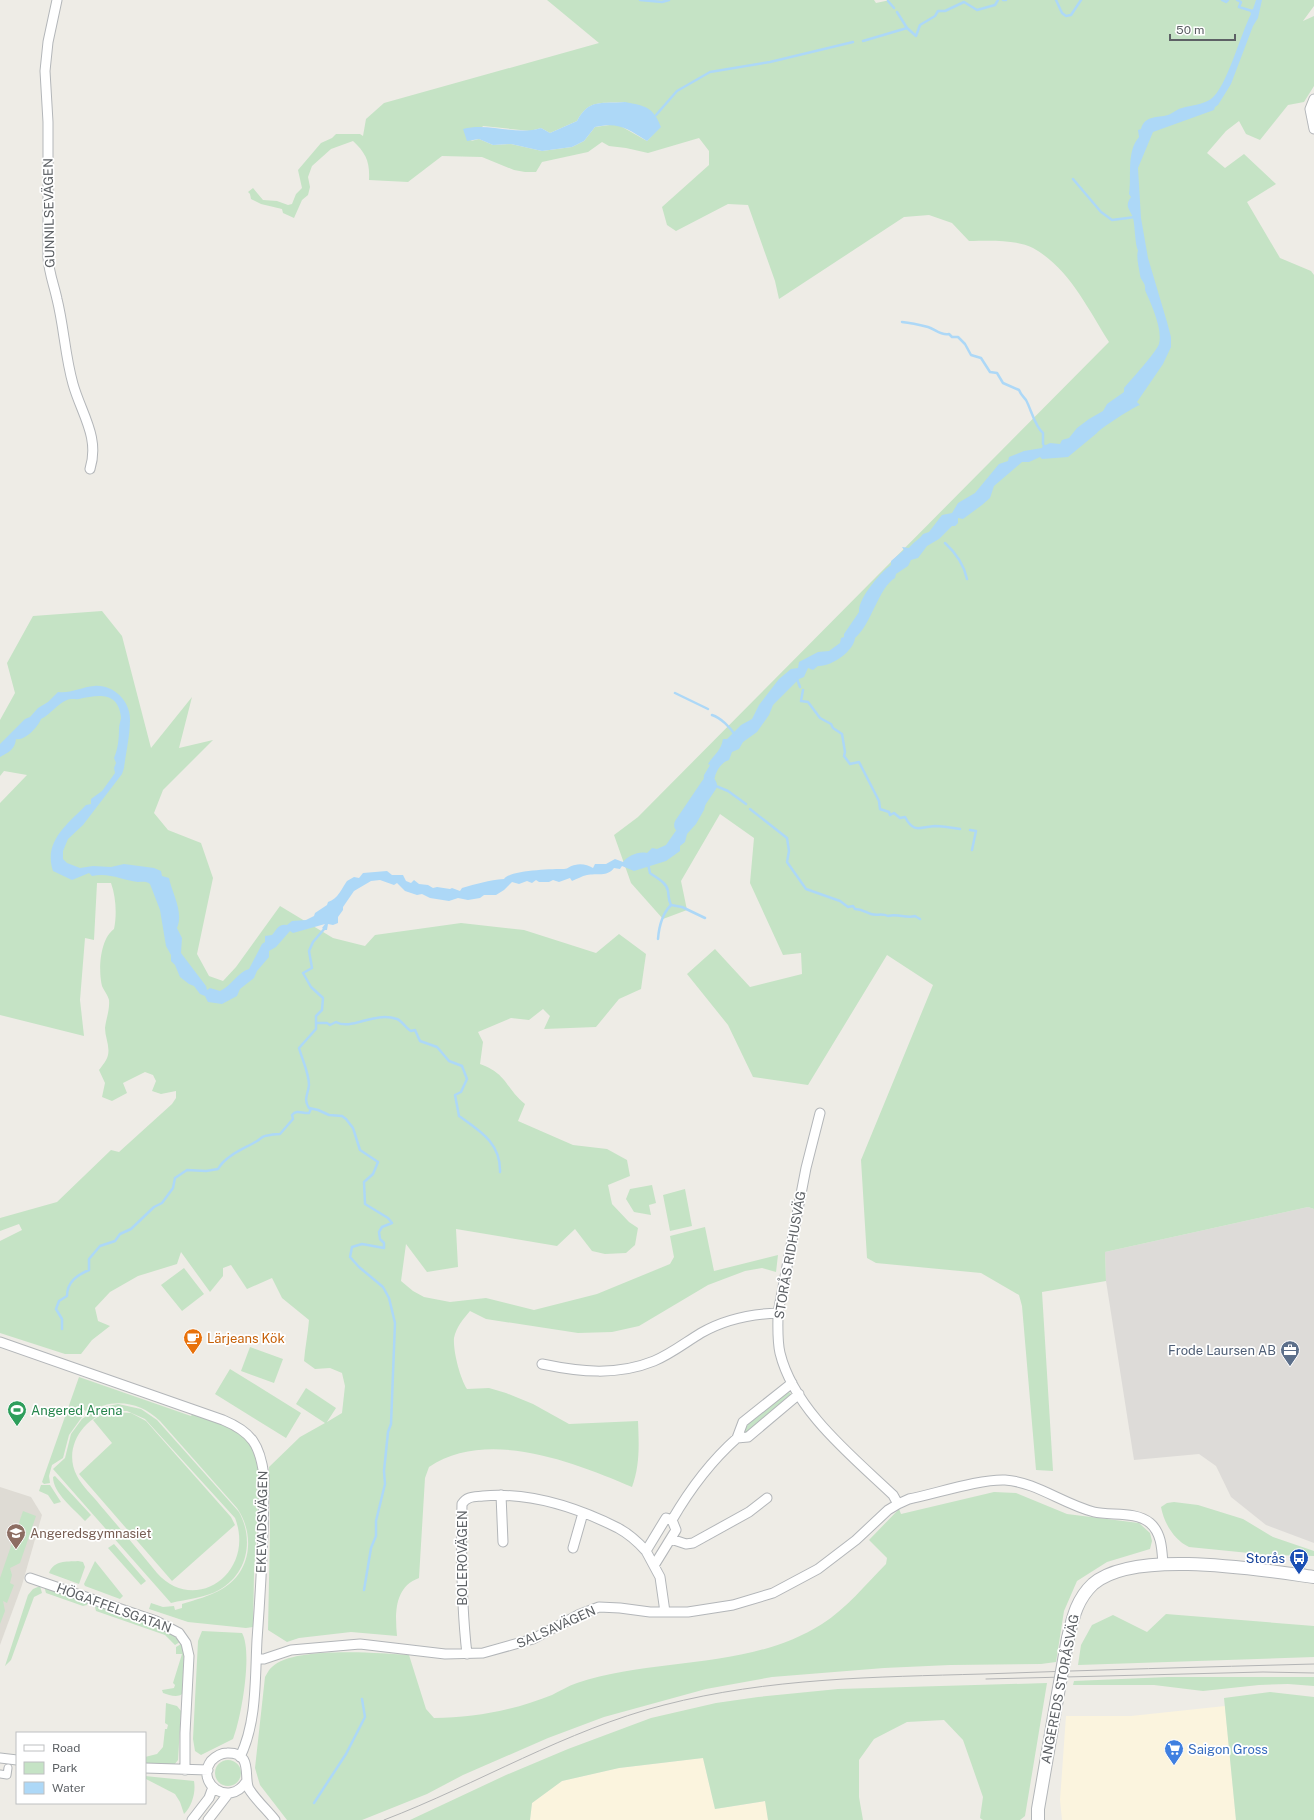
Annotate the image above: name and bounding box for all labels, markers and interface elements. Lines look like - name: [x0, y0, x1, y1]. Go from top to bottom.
- scale bar: [1170, 16, 1235, 42]
- text: 50 m: [1176, 23, 1204, 37]
- street label: GUNNILSEVÄGEN: [41, 158, 57, 268]
- street label: STORÅS RIDHUSVÄG: [770, 1190, 809, 1320]
- cafe icon: Lärjeans Kök: [182, 1327, 204, 1355]
- place label: Lärjeans Kök: [207, 1331, 285, 1346]
- office icon: Frode Laursen AB: [1279, 1339, 1301, 1367]
- place label: Frode Laursen AB: [1168, 1343, 1276, 1358]
- sports icon: Angered Arena: [6, 1399, 28, 1427]
- place label: Angered Arena: [31, 1403, 122, 1418]
- street label: EKEVADSVÄGEN: [254, 1471, 270, 1573]
- street label: BOLEROVÄGEN: [455, 1510, 470, 1606]
- school or university icon: Angeredsgymnasiet: [5, 1522, 27, 1550]
- place label: Angeredsgymnasiet: [30, 1526, 151, 1541]
- bus stop icon: Storås: [1288, 1547, 1310, 1575]
- place label: Storås: [1246, 1551, 1285, 1566]
- street label: HÖGAFFELSGATAN: [54, 1580, 174, 1636]
- street label: SALSAVÄGEN: [514, 1603, 598, 1651]
- street label: ANGEREDS STORÅSVÄG: [1037, 1613, 1082, 1765]
- legend: [16, 1732, 146, 1804]
- supermarket icon: Saigon Gross: [1163, 1738, 1185, 1766]
- text: Road: [52, 1741, 80, 1755]
- place label: Saigon Gross: [1188, 1742, 1268, 1757]
- text: Park: [52, 1761, 78, 1775]
- text: Water: [52, 1781, 86, 1795]

